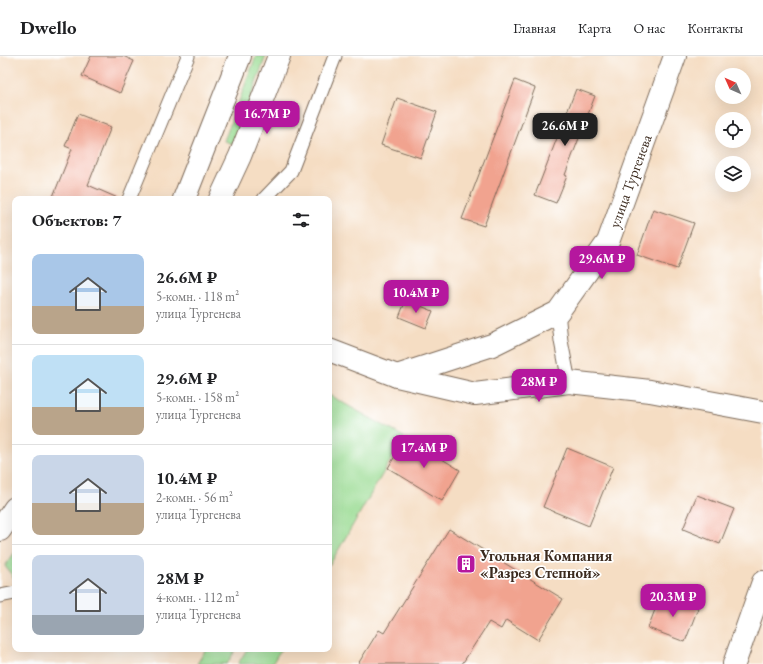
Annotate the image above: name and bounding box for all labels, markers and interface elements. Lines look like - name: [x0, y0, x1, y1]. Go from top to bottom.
- text: Dwello: [20, 15, 77, 40]
- text: Главная: [513, 19, 556, 37]
- text: Карта: [578, 19, 611, 37]
- text: О нас: [633, 19, 665, 37]
- text: Контакты: [687, 19, 743, 37]
- north arrow: [715, 68, 751, 104]
- map controls: [715, 68, 751, 192]
- pin: 16.7M ₽: [230, 101, 304, 135]
- text: 16.7M ₽: [244, 105, 290, 122]
- button: locate: [715, 112, 751, 148]
- pin: 26.6M ₽: [528, 113, 602, 147]
- text: 26.6M ₽: [542, 117, 588, 134]
- street label: улица Тургенева: [604, 132, 656, 230]
- button: layers: [715, 156, 751, 192]
- text: Объектов: 7: [32, 209, 122, 231]
- icon: filters: [290, 209, 312, 231]
- pin: 29.6M ₽: [565, 246, 639, 280]
- text: 29.6M ₽: [579, 250, 625, 267]
- text: 26.6M ₽: [156, 266, 217, 288]
- icon: home: [64, 270, 112, 318]
- pin: 10.4M ₽: [379, 280, 453, 314]
- text: 10.4M ₽: [393, 284, 439, 301]
- text: 5-комн. · 118 m²: [156, 288, 239, 305]
- text: улица Тургенева: [156, 305, 241, 322]
- text: 29.6M ₽: [156, 367, 217, 389]
- pin: 28M ₽: [511, 369, 567, 403]
- icon: home: [64, 371, 112, 419]
- text: 28M ₽: [521, 373, 557, 390]
- text: 5-комн. · 158 m²: [156, 389, 239, 406]
- text: улица Тургенева: [156, 406, 241, 423]
- pin: 17.4M ₽: [387, 435, 461, 469]
- text: 17.4M ₽: [401, 439, 447, 456]
- text: 10.4M ₽: [156, 467, 217, 489]
- icon: home: [64, 471, 112, 519]
- text: 2-комн. · 56 m²: [156, 489, 233, 506]
- text: улица Тургенева: [156, 506, 241, 523]
- place label: Угольная Компания «Разрез Степной»: [479, 546, 612, 582]
- building icon: Угольная Компания «Разрез Степной»: [455, 553, 477, 575]
- text: 28M ₽: [156, 567, 204, 589]
- icon: home: [64, 571, 112, 619]
- pin: 20.3M ₽: [636, 584, 710, 618]
- text: 20.3M ₽: [650, 588, 696, 605]
- text: 4-комн. · 112 m²: [156, 589, 239, 606]
- text: улица Тургенева: [156, 606, 241, 623]

